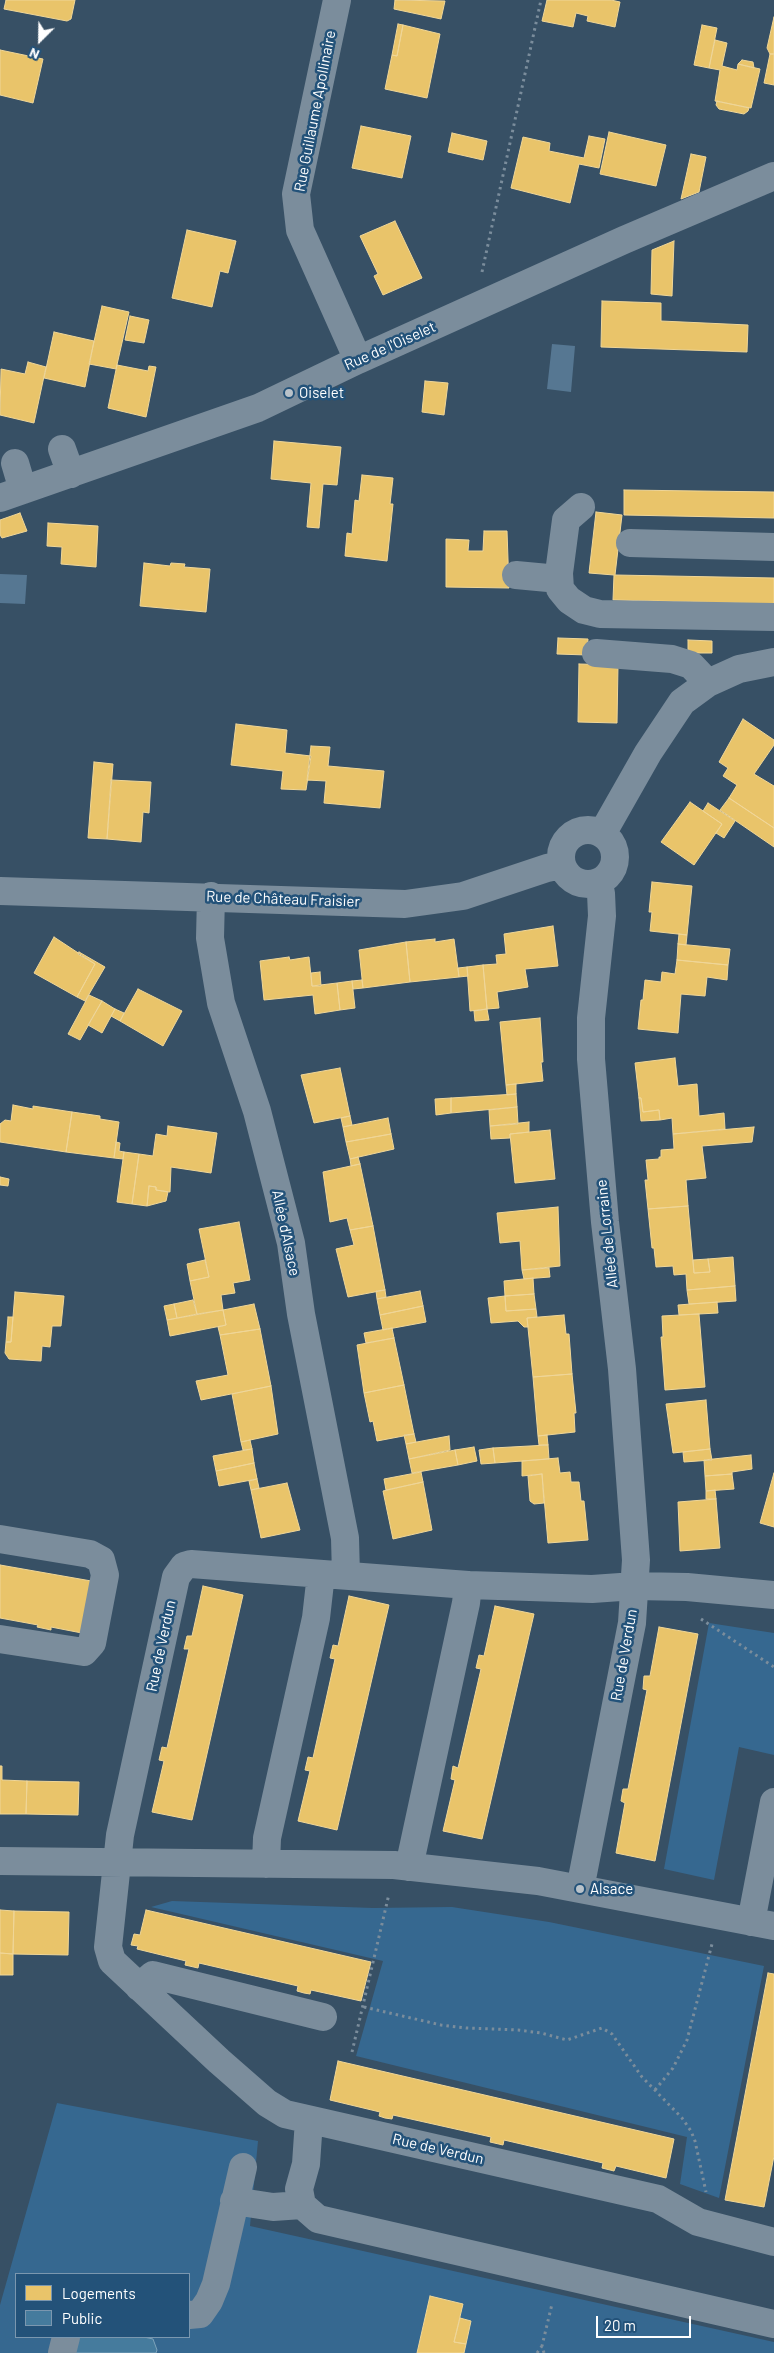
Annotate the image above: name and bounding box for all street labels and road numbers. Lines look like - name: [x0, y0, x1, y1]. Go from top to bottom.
- street label: Rue Guillaume Apollinaire: [290, 29, 340, 193]
- street label: Rue de l'Oiselet: [342, 318, 438, 374]
- street label: Rue de Château Fraisier: [206, 887, 360, 911]
- street label: Allée de Lorraine: [592, 1179, 622, 1289]
- street label: Allée d'Alsace: [268, 1188, 304, 1278]
- street label: Rue de Verdun: [143, 1599, 179, 1693]
- street label: Rue de Verdun: [607, 1608, 641, 1702]
- street label: Rue de Verdun: [391, 2130, 485, 2168]

